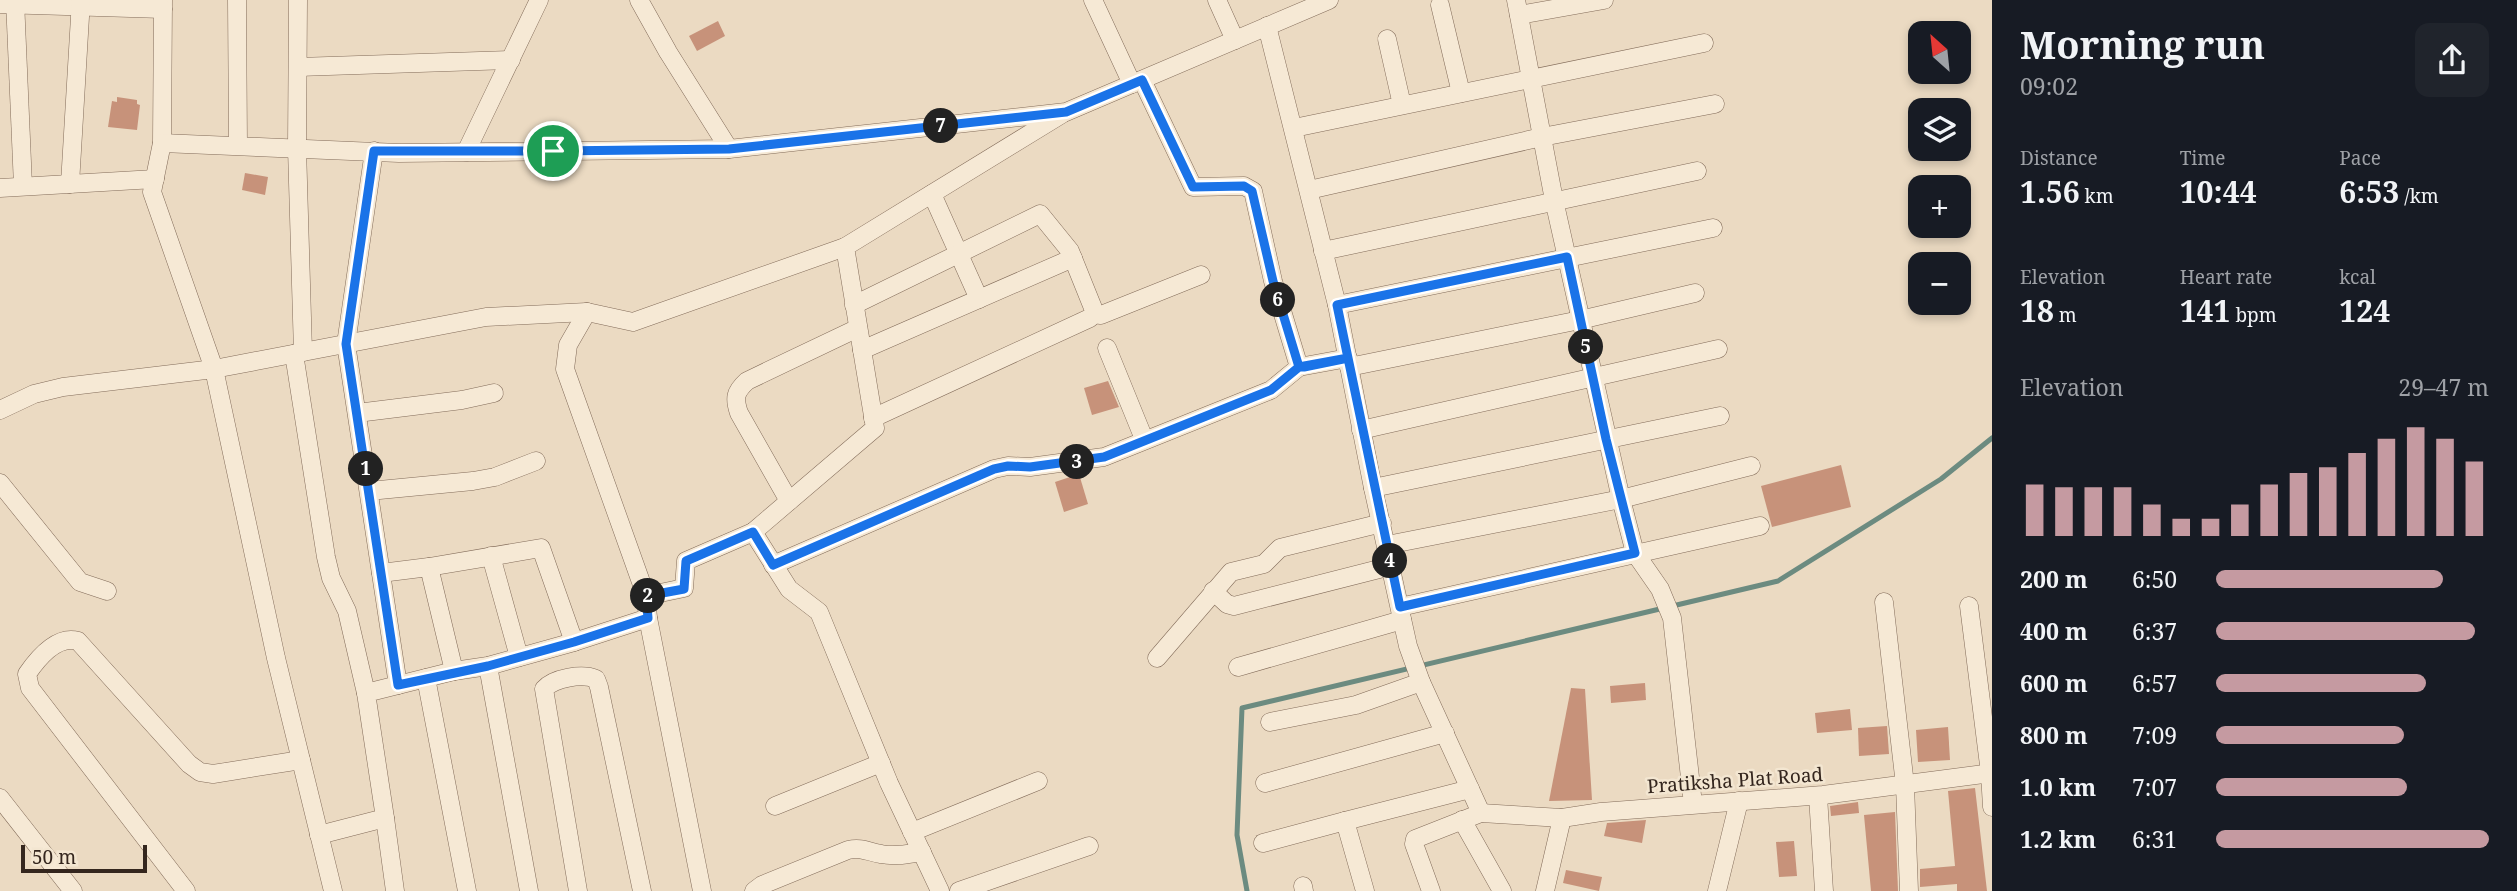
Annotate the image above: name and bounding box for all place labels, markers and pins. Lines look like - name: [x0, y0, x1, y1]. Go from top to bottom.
- pin: 7: [923, 108, 958, 144]
- pin: [523, 121, 583, 181]
- pin: 6: [1260, 282, 1296, 318]
- pin: 5: [1568, 330, 1604, 364]
- pin: 3: [1060, 444, 1094, 480]
- pin: 1: [348, 452, 384, 486]
- pin: 4: [1372, 544, 1408, 578]
- pin: 2: [630, 578, 666, 614]

